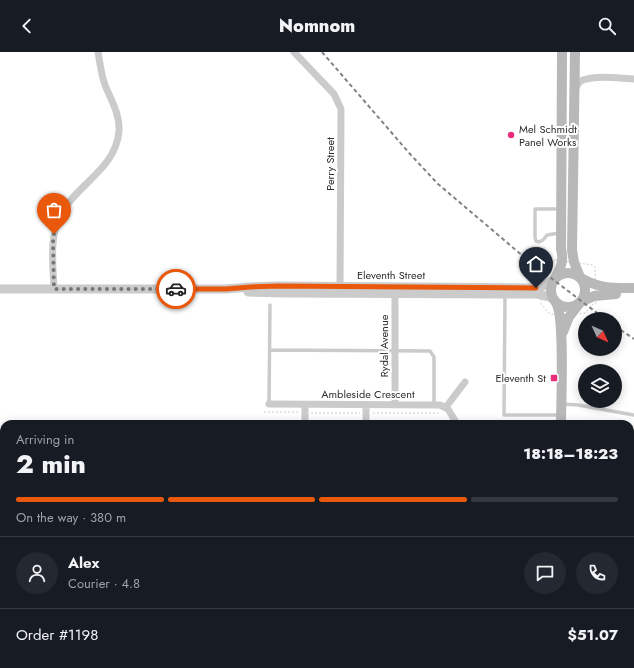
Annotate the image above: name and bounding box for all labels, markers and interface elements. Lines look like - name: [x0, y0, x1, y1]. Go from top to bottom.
- text: Nomnom: [279, 13, 355, 39]
- icon: back: [16, 15, 38, 37]
- icon: search: [596, 15, 618, 37]
- place label: Mel Schmidt Panel Works: [519, 121, 577, 150]
- marker: Mel Schmidt Panel Works: [506, 130, 516, 140]
- street label: Perry Street: [322, 137, 338, 191]
- pin: [37, 193, 71, 234]
- icon: bag: [43, 199, 65, 221]
- pin: [519, 247, 553, 288]
- icon: home: [525, 253, 547, 275]
- street label: Eleventh Street: [357, 267, 425, 283]
- courier: [156, 269, 196, 309]
- icon: car: [165, 278, 187, 300]
- north arrow: [578, 312, 622, 356]
- map controls: [578, 312, 622, 408]
- street label: Rydal Avenue: [376, 314, 392, 377]
- button: layers: [578, 364, 622, 408]
- place label: Eleventh St: [495, 370, 546, 386]
- marker: Eleventh St: [549, 373, 559, 383]
- street label: Ambleside Crescent: [321, 386, 415, 402]
- text: Arriving in: [16, 430, 74, 449]
- text: 18:18–18:23: [523, 443, 618, 465]
- text: 2 min: [16, 445, 86, 483]
- text: On the way · 380 m: [16, 508, 126, 527]
- button: person: [16, 552, 58, 594]
- text: Alex: [68, 552, 99, 574]
- button: chat: [524, 552, 566, 594]
- button: phone: [576, 552, 618, 594]
- text: Courier · 4.8: [68, 574, 140, 593]
- text: Order #1198: [16, 624, 98, 646]
- text: $51.07: [568, 624, 618, 646]

